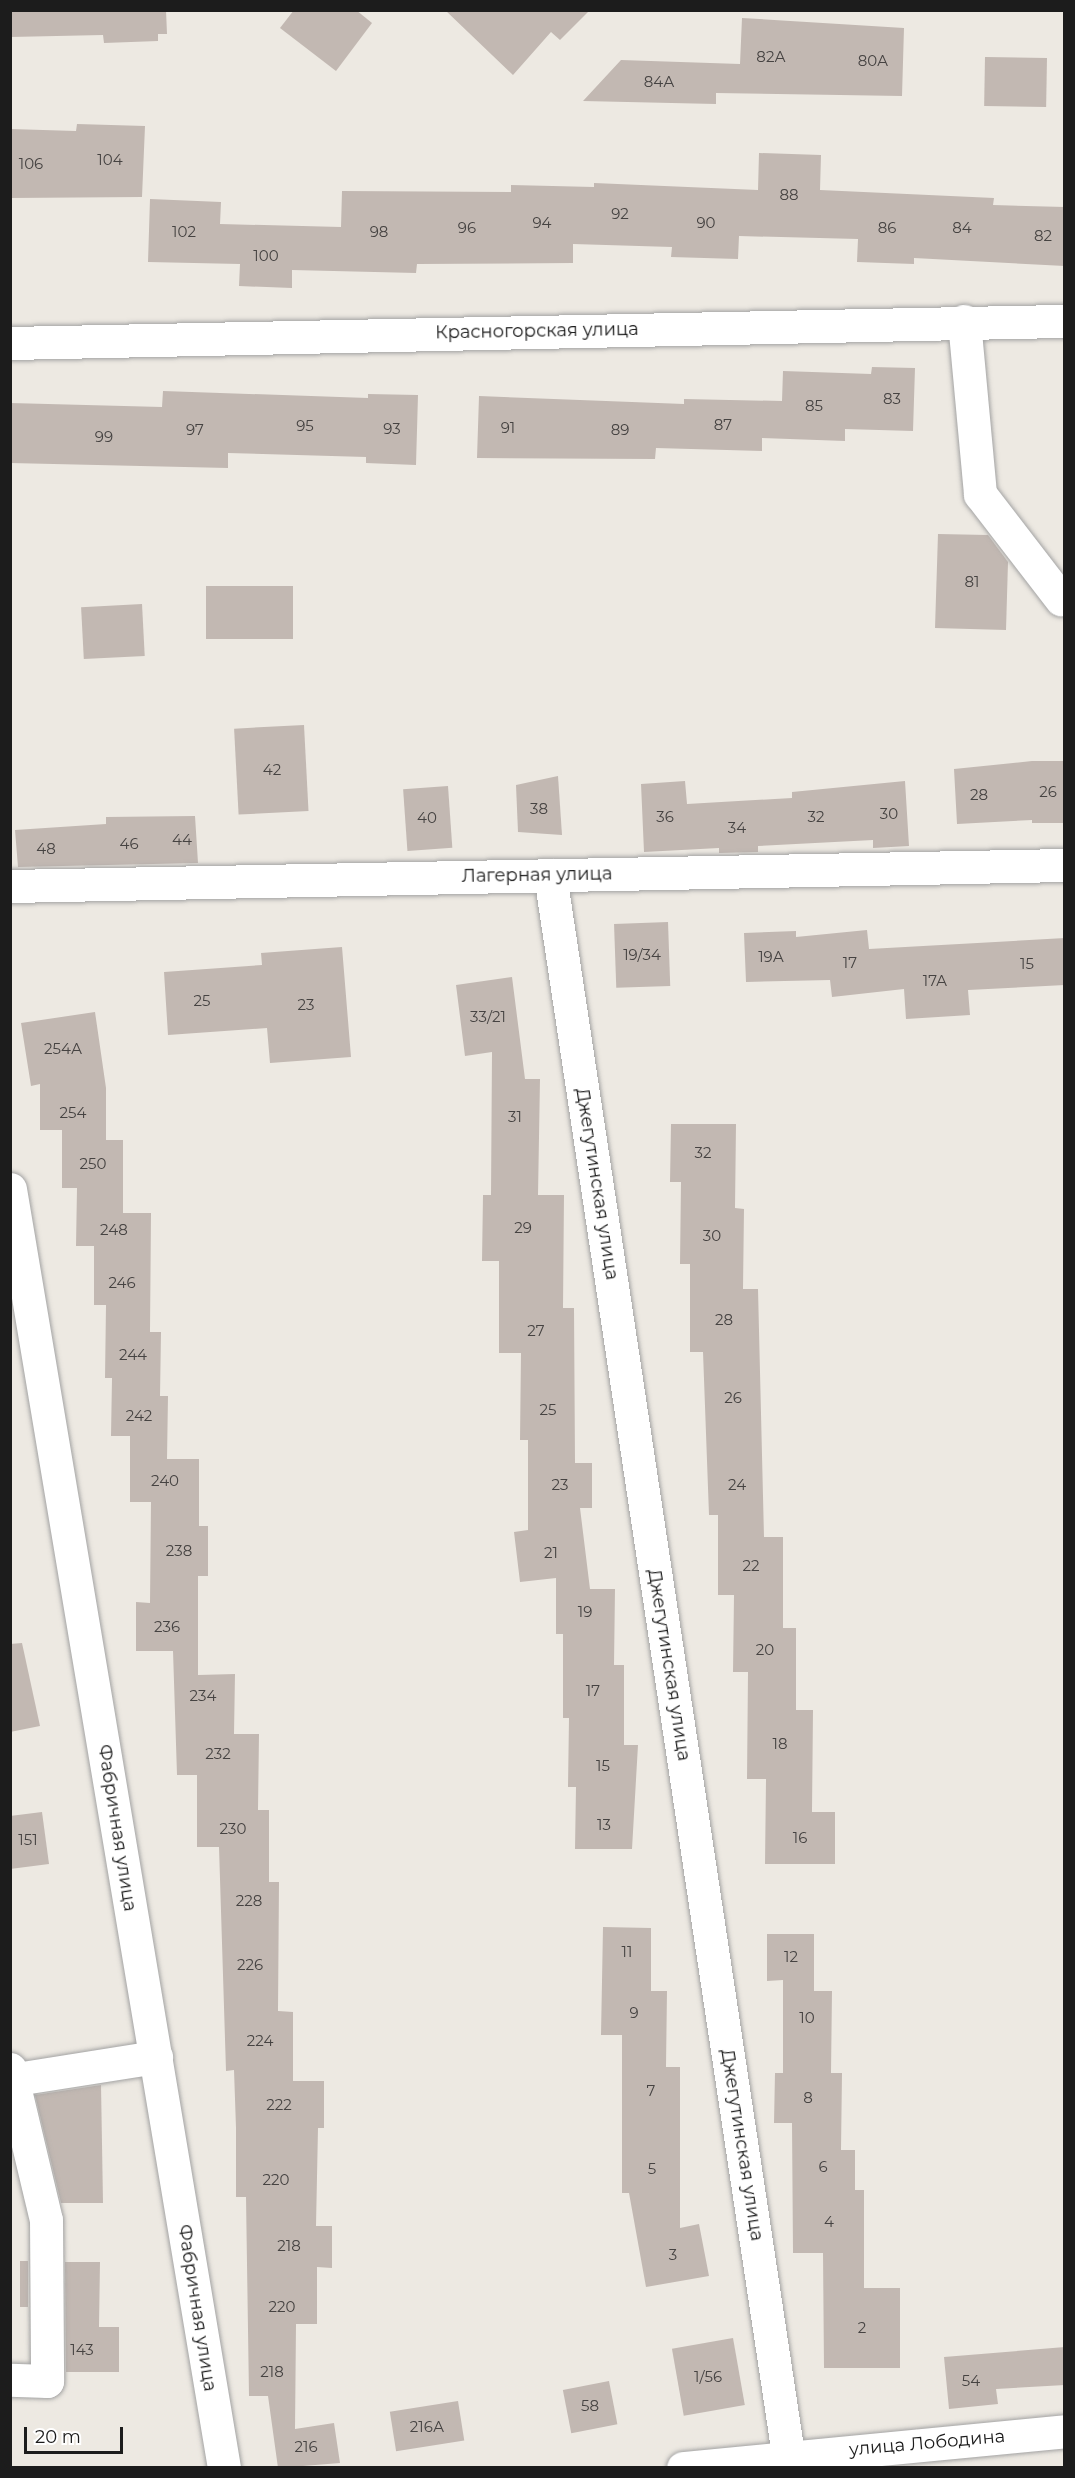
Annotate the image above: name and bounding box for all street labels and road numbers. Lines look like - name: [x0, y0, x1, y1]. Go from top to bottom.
- street label: Красногорская улица: [435, 318, 639, 344]
- street label: Лагерная улица: [461, 863, 613, 887]
- street label: Джегутинская улица: [571, 1087, 623, 1281]
- street label: Джегутинская улица: [643, 1568, 695, 1762]
- street label: Фабричная улица: [93, 1743, 141, 1913]
- street label: Джегутинская улица: [716, 2048, 768, 2242]
- street label: Фабричная улица: [173, 2223, 221, 2393]
- street label: улица Лободина: [848, 2425, 1006, 2461]

